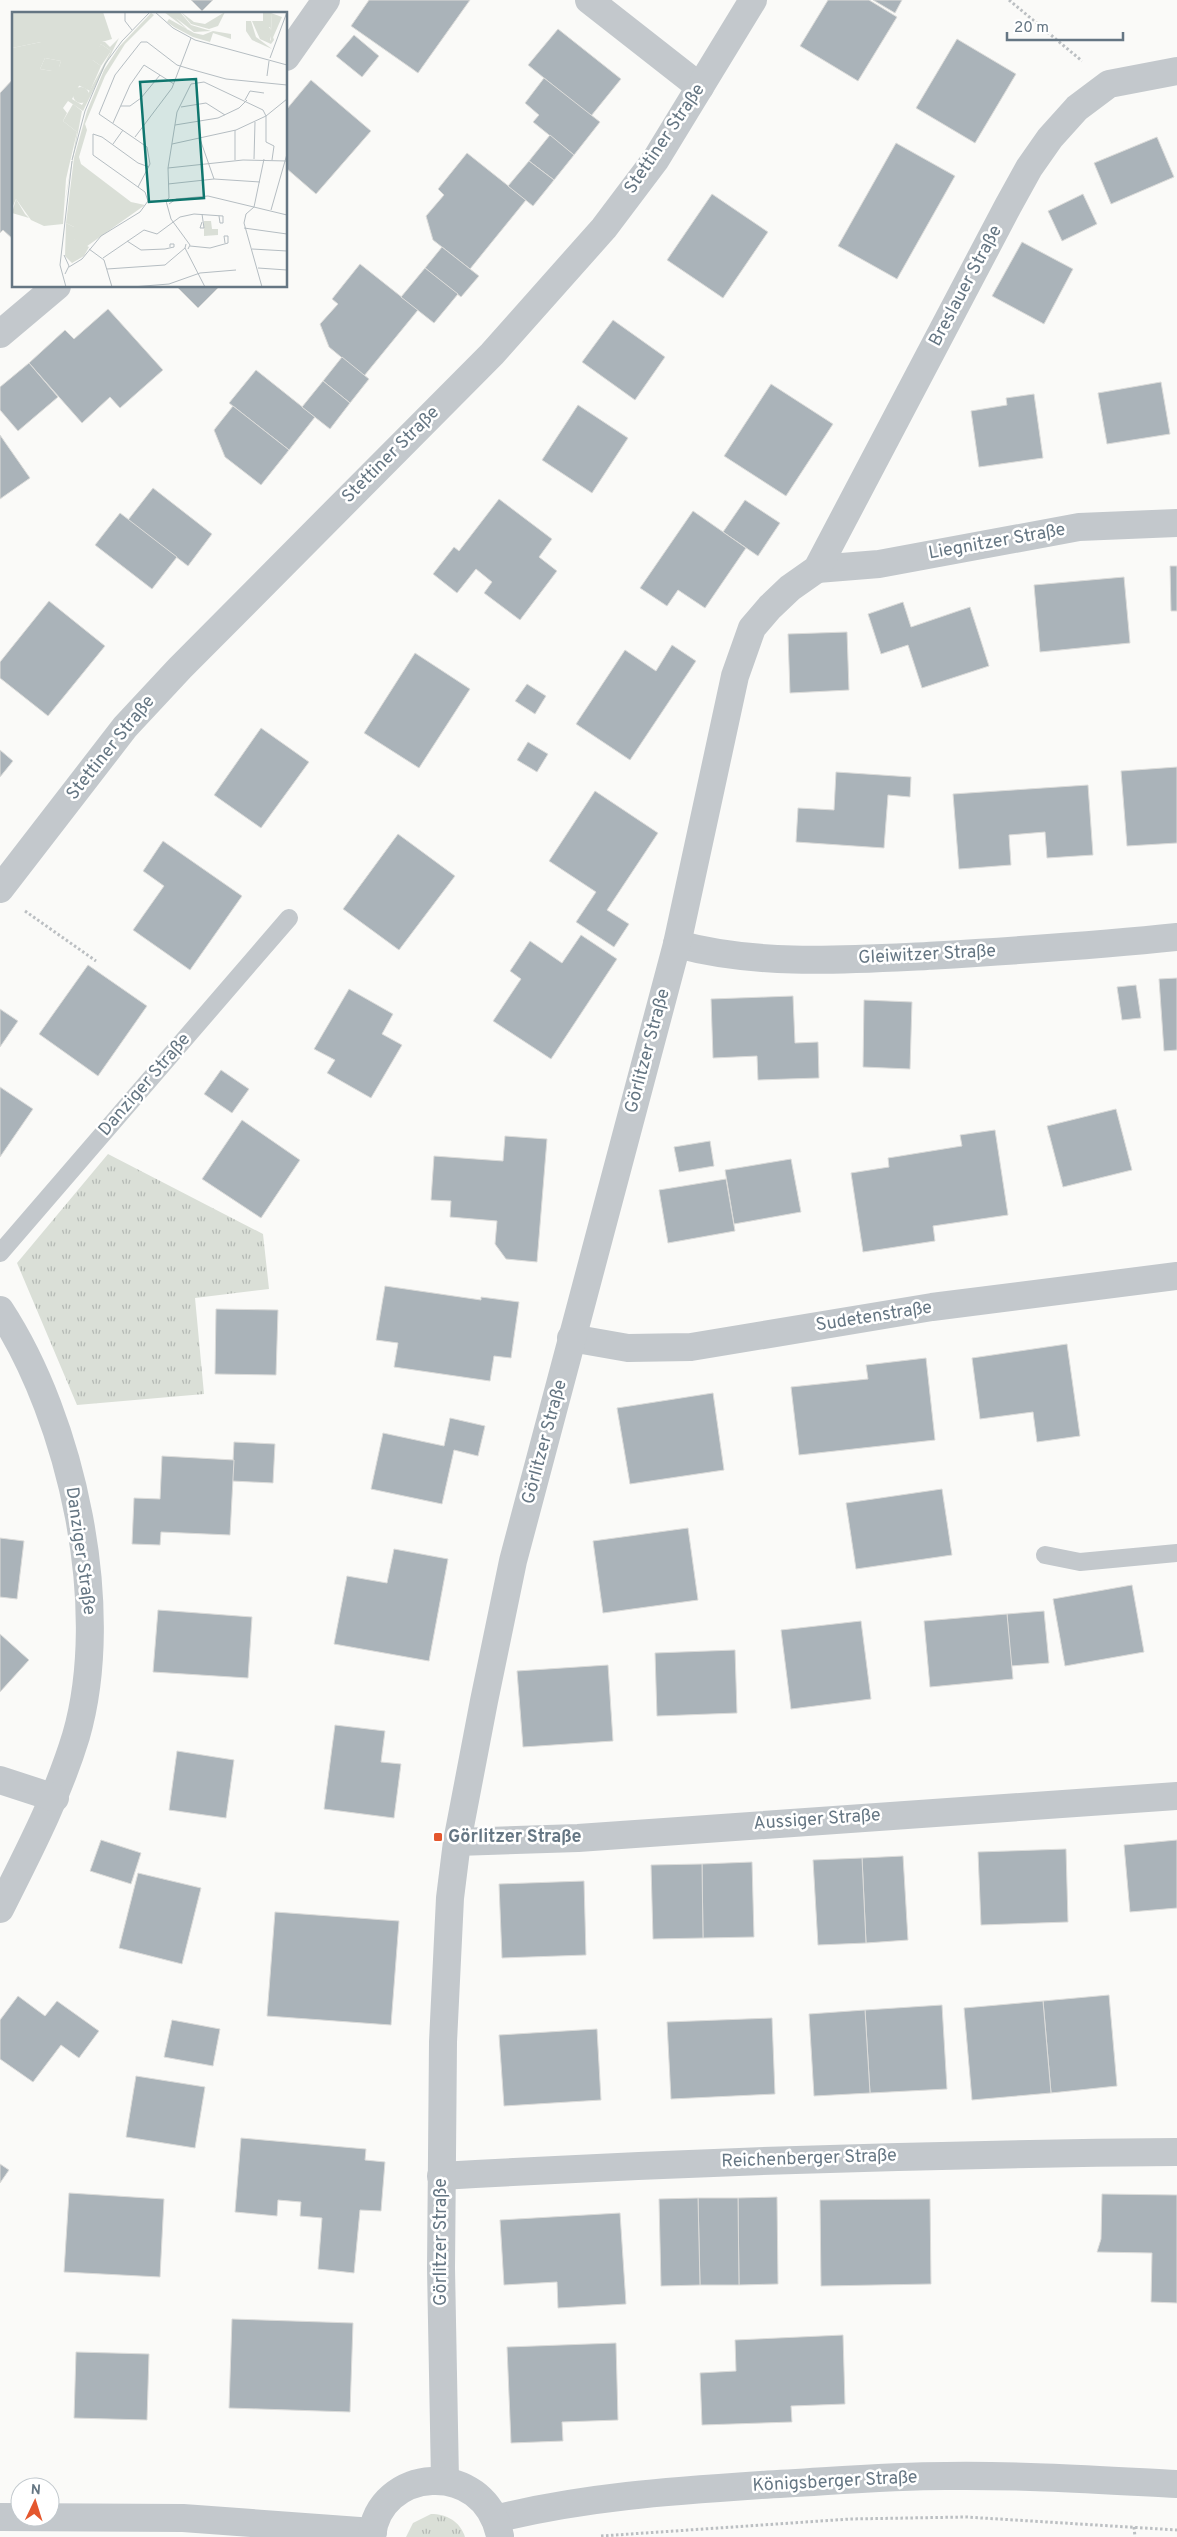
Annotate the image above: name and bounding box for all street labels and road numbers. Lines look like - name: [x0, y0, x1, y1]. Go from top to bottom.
- street label: Stettiner Straße: [620, 79, 710, 199]
- street label: Breslauer Straße: [924, 221, 1008, 351]
- street label: Stettiner Straße: [338, 402, 444, 508]
- street label: Liegnitzer Straße: [927, 519, 1067, 565]
- street label: Stettiner Straße: [62, 691, 160, 805]
- street label: Gleiwitzer Straße: [858, 940, 996, 970]
- street label: Görlitzer Straße: [620, 986, 676, 1116]
- street label: Danziger Straße: [94, 1029, 196, 1141]
- street label: Sudetenstraße: [814, 1296, 934, 1338]
- street label: Görlitzer Straße: [517, 1377, 573, 1507]
- street label: Danziger Straße: [60, 1486, 100, 1616]
- street label: Aussiger Straße: [753, 1804, 881, 1836]
- street label: Reichenberger Straße: [721, 2144, 897, 2174]
- street label: Görlitzer Straße: [430, 2178, 453, 2306]
- street label: Königsberger Straße: [752, 2466, 918, 2498]

